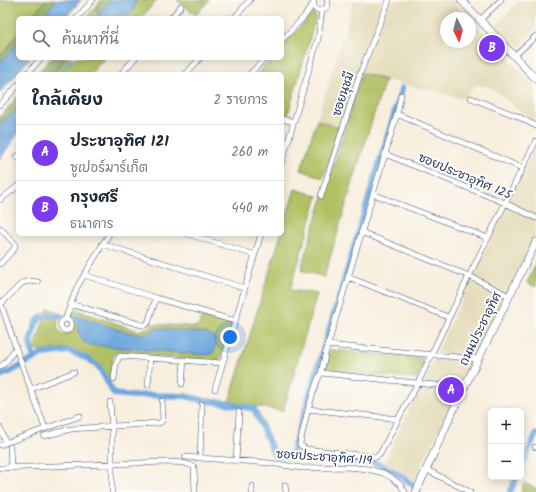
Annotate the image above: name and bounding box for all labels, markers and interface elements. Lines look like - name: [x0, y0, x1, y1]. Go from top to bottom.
- north arrow: [440, 12, 476, 48]
- search box: [16, 16, 284, 60]
- icon: search: [30, 27, 52, 49]
- text: ค้นหาที่นี่: [62, 28, 119, 52]
- pin: B: [479, 33, 505, 63]
- street label: ซอยนุชมี: [327, 69, 360, 119]
- text: ใกล้เคียง: [32, 87, 103, 114]
- text: 2 รายการ: [214, 90, 268, 111]
- text: ประชาอุทิศ 121: [70, 130, 169, 154]
- text: A: [41, 142, 49, 163]
- text: 260 m: [231, 142, 268, 163]
- street label: ซอยประชาอุทิศ 125: [415, 148, 516, 205]
- text: ซูเปอร์มาร์เก็ต: [70, 158, 148, 179]
- text: กรุงศรี: [70, 186, 118, 210]
- text: B: [41, 198, 49, 219]
- text: 440 m: [232, 198, 268, 219]
- text: ธนาคาร: [70, 214, 114, 235]
- street label: ถนนประชาอุทิศ: [455, 288, 507, 369]
- your location: [220, 327, 240, 347]
- pin: A: [438, 375, 464, 405]
- map controls: [488, 408, 524, 480]
- button: +: [488, 408, 524, 444]
- button: −: [488, 444, 524, 480]
- street label: ซอยประชาอุทิศ 119: [275, 445, 373, 470]

